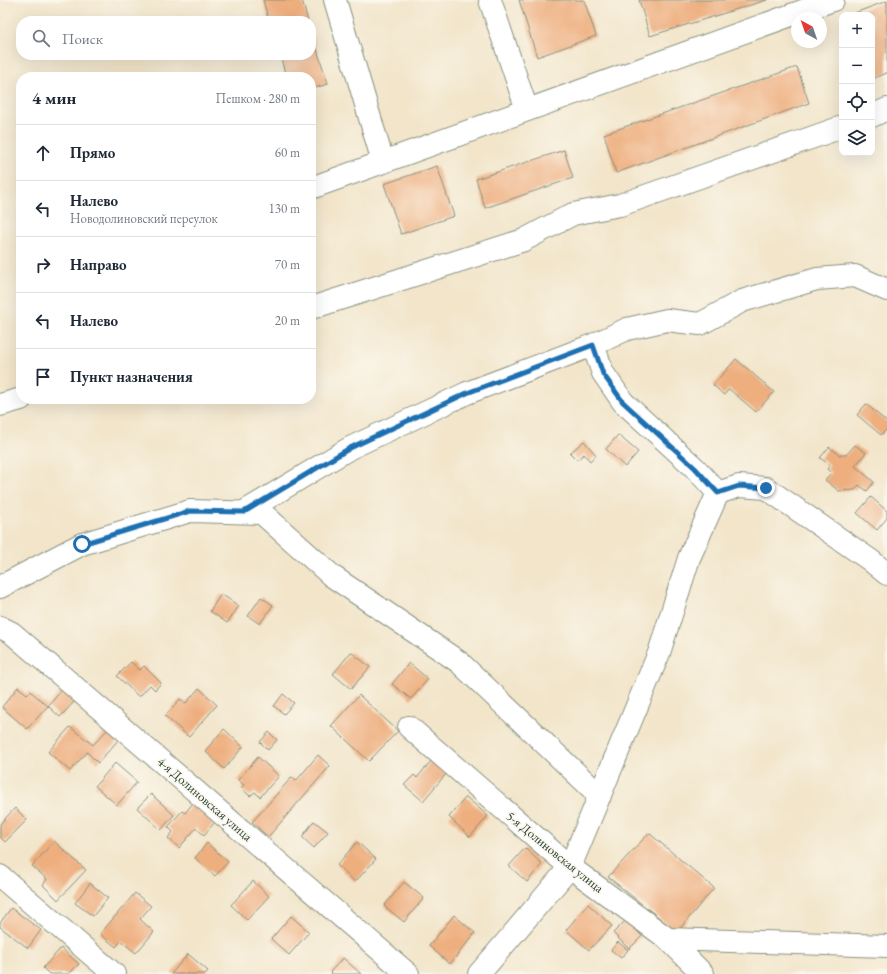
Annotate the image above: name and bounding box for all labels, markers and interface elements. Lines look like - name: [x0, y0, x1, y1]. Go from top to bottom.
- north arrow: [791, 12, 827, 48]
- map controls: [839, 12, 875, 156]
- button: +: [839, 12, 875, 48]
- search box: [16, 16, 316, 60]
- icon: search: [30, 27, 52, 49]
- text: Поиск: [62, 29, 103, 48]
- button: −: [839, 48, 875, 84]
- button: locate: [839, 84, 875, 120]
- text: 4 мин: [32, 87, 76, 109]
- text: Пешком · 280 m: [216, 90, 300, 107]
- button: layers: [839, 120, 875, 156]
- icon: ahead: [32, 142, 54, 164]
- text: Прямо: [70, 143, 115, 162]
- text: 60 m: [275, 144, 300, 161]
- text: Налево: [70, 191, 118, 210]
- icon: left: [32, 198, 54, 220]
- text: 130 m: [269, 200, 300, 217]
- text: Новодолиновский переулок: [70, 210, 218, 227]
- icon: right: [32, 254, 54, 276]
- text: Направо: [70, 255, 127, 274]
- text: 70 m: [275, 256, 300, 273]
- icon: left: [32, 310, 54, 332]
- text: Налево: [70, 311, 118, 330]
- text: 20 m: [275, 312, 300, 329]
- icon: arrive: [32, 366, 54, 388]
- text: Пункт назначения: [70, 367, 193, 386]
- route end: [757, 479, 775, 497]
- route start: [73, 535, 91, 553]
- street label: 4-я Долиновская улица: [154, 753, 257, 845]
- street label: 5-я Долиновская улица: [503, 808, 608, 897]

